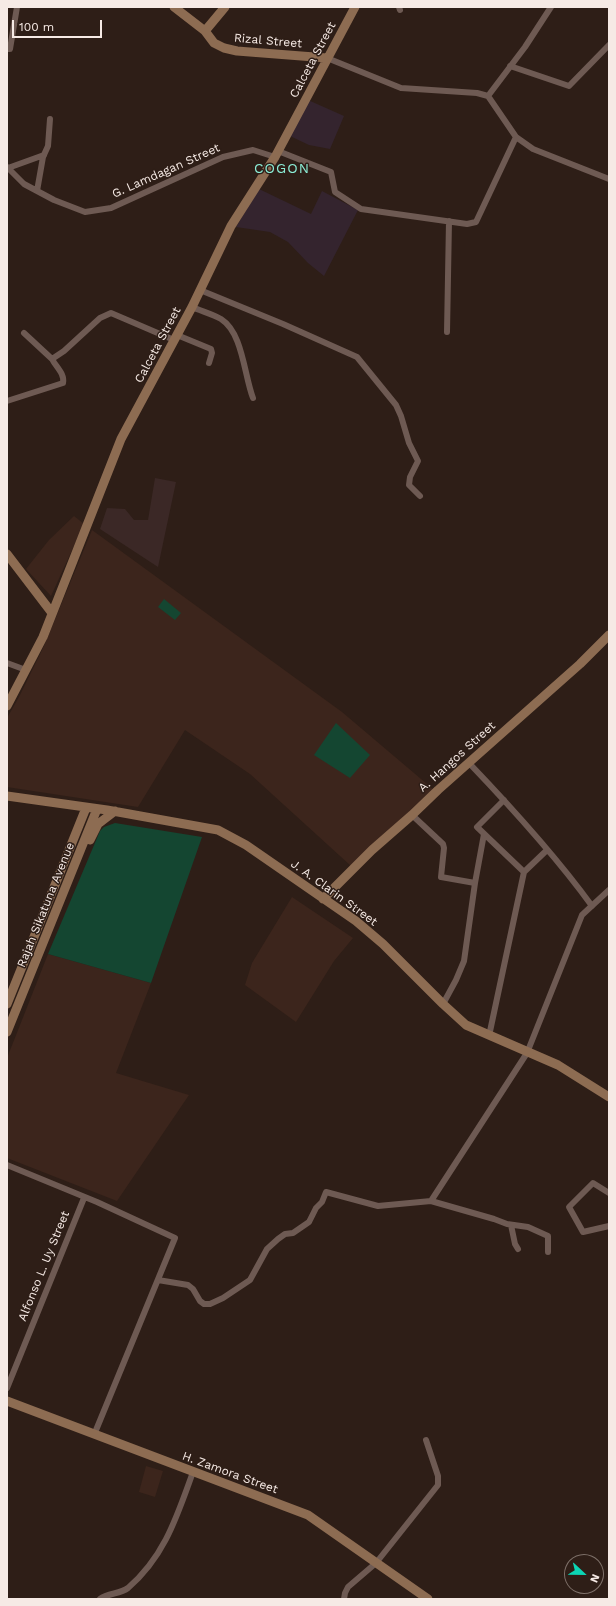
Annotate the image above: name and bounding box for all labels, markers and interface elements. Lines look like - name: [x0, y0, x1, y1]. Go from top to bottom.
- scale bar: [14, 12, 104, 38]
- street label: Calceta Street: [287, 19, 339, 101]
- text: 100 m: [19, 20, 54, 34]
- street label: Rizal Street: [233, 31, 303, 51]
- street label: G. Lamdagan Street: [110, 141, 222, 201]
- district label: COGON: [254, 161, 310, 177]
- street label: Calceta Street: [132, 304, 184, 386]
- street label: A. Hangos Street: [416, 719, 498, 795]
- street label: Rajah Sikatuna Avenue: [14, 840, 78, 970]
- street label: J. A. Clarin Street: [288, 857, 380, 929]
- street label: Alfonso L. Uy Street: [15, 1209, 73, 1323]
- street label: H. Zamora Street: [180, 1449, 280, 1497]
- north arrow: [564, 1554, 604, 1594]
- text: N: [587, 1572, 602, 1585]

